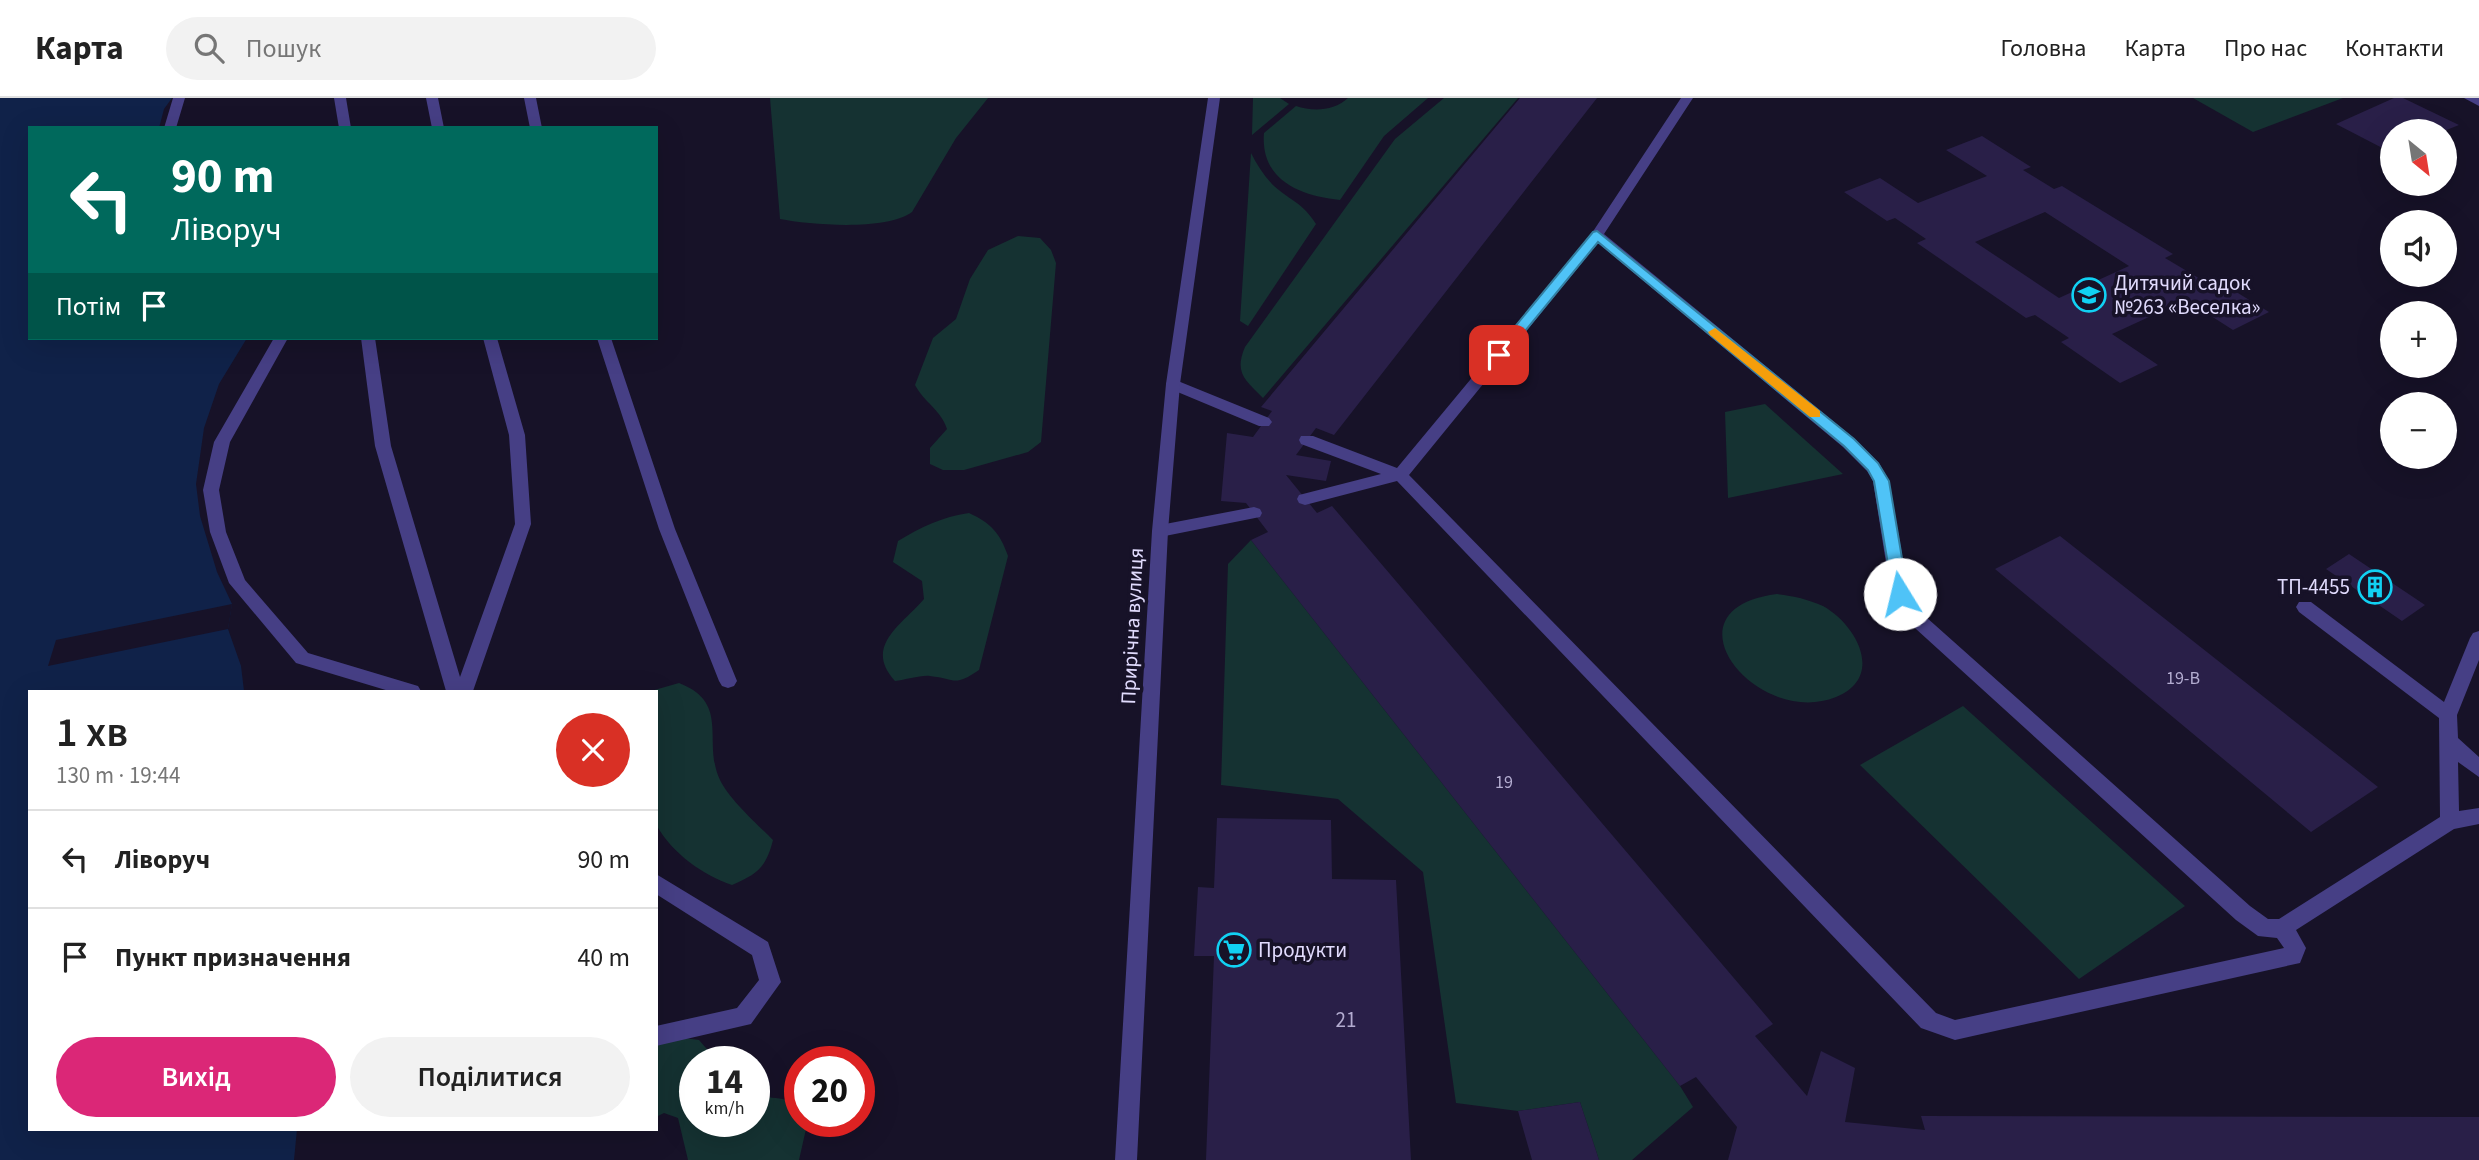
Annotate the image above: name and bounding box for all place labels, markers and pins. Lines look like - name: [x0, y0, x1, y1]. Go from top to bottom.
- place label: Дитячий садок №263 «Веселка»: [2114, 268, 2261, 322]
- school or university icon: Дитячий садок №263 «Веселка»: [2070, 276, 2108, 314]
- pin: [1469, 325, 1529, 385]
- building icon: ТП-4455: [2356, 568, 2394, 606]
- place label: ТП-4455: [2277, 572, 2350, 602]
- supermarket icon: Продукти: [1215, 931, 1253, 969]
- place label: Продукти: [1258, 935, 1347, 965]

